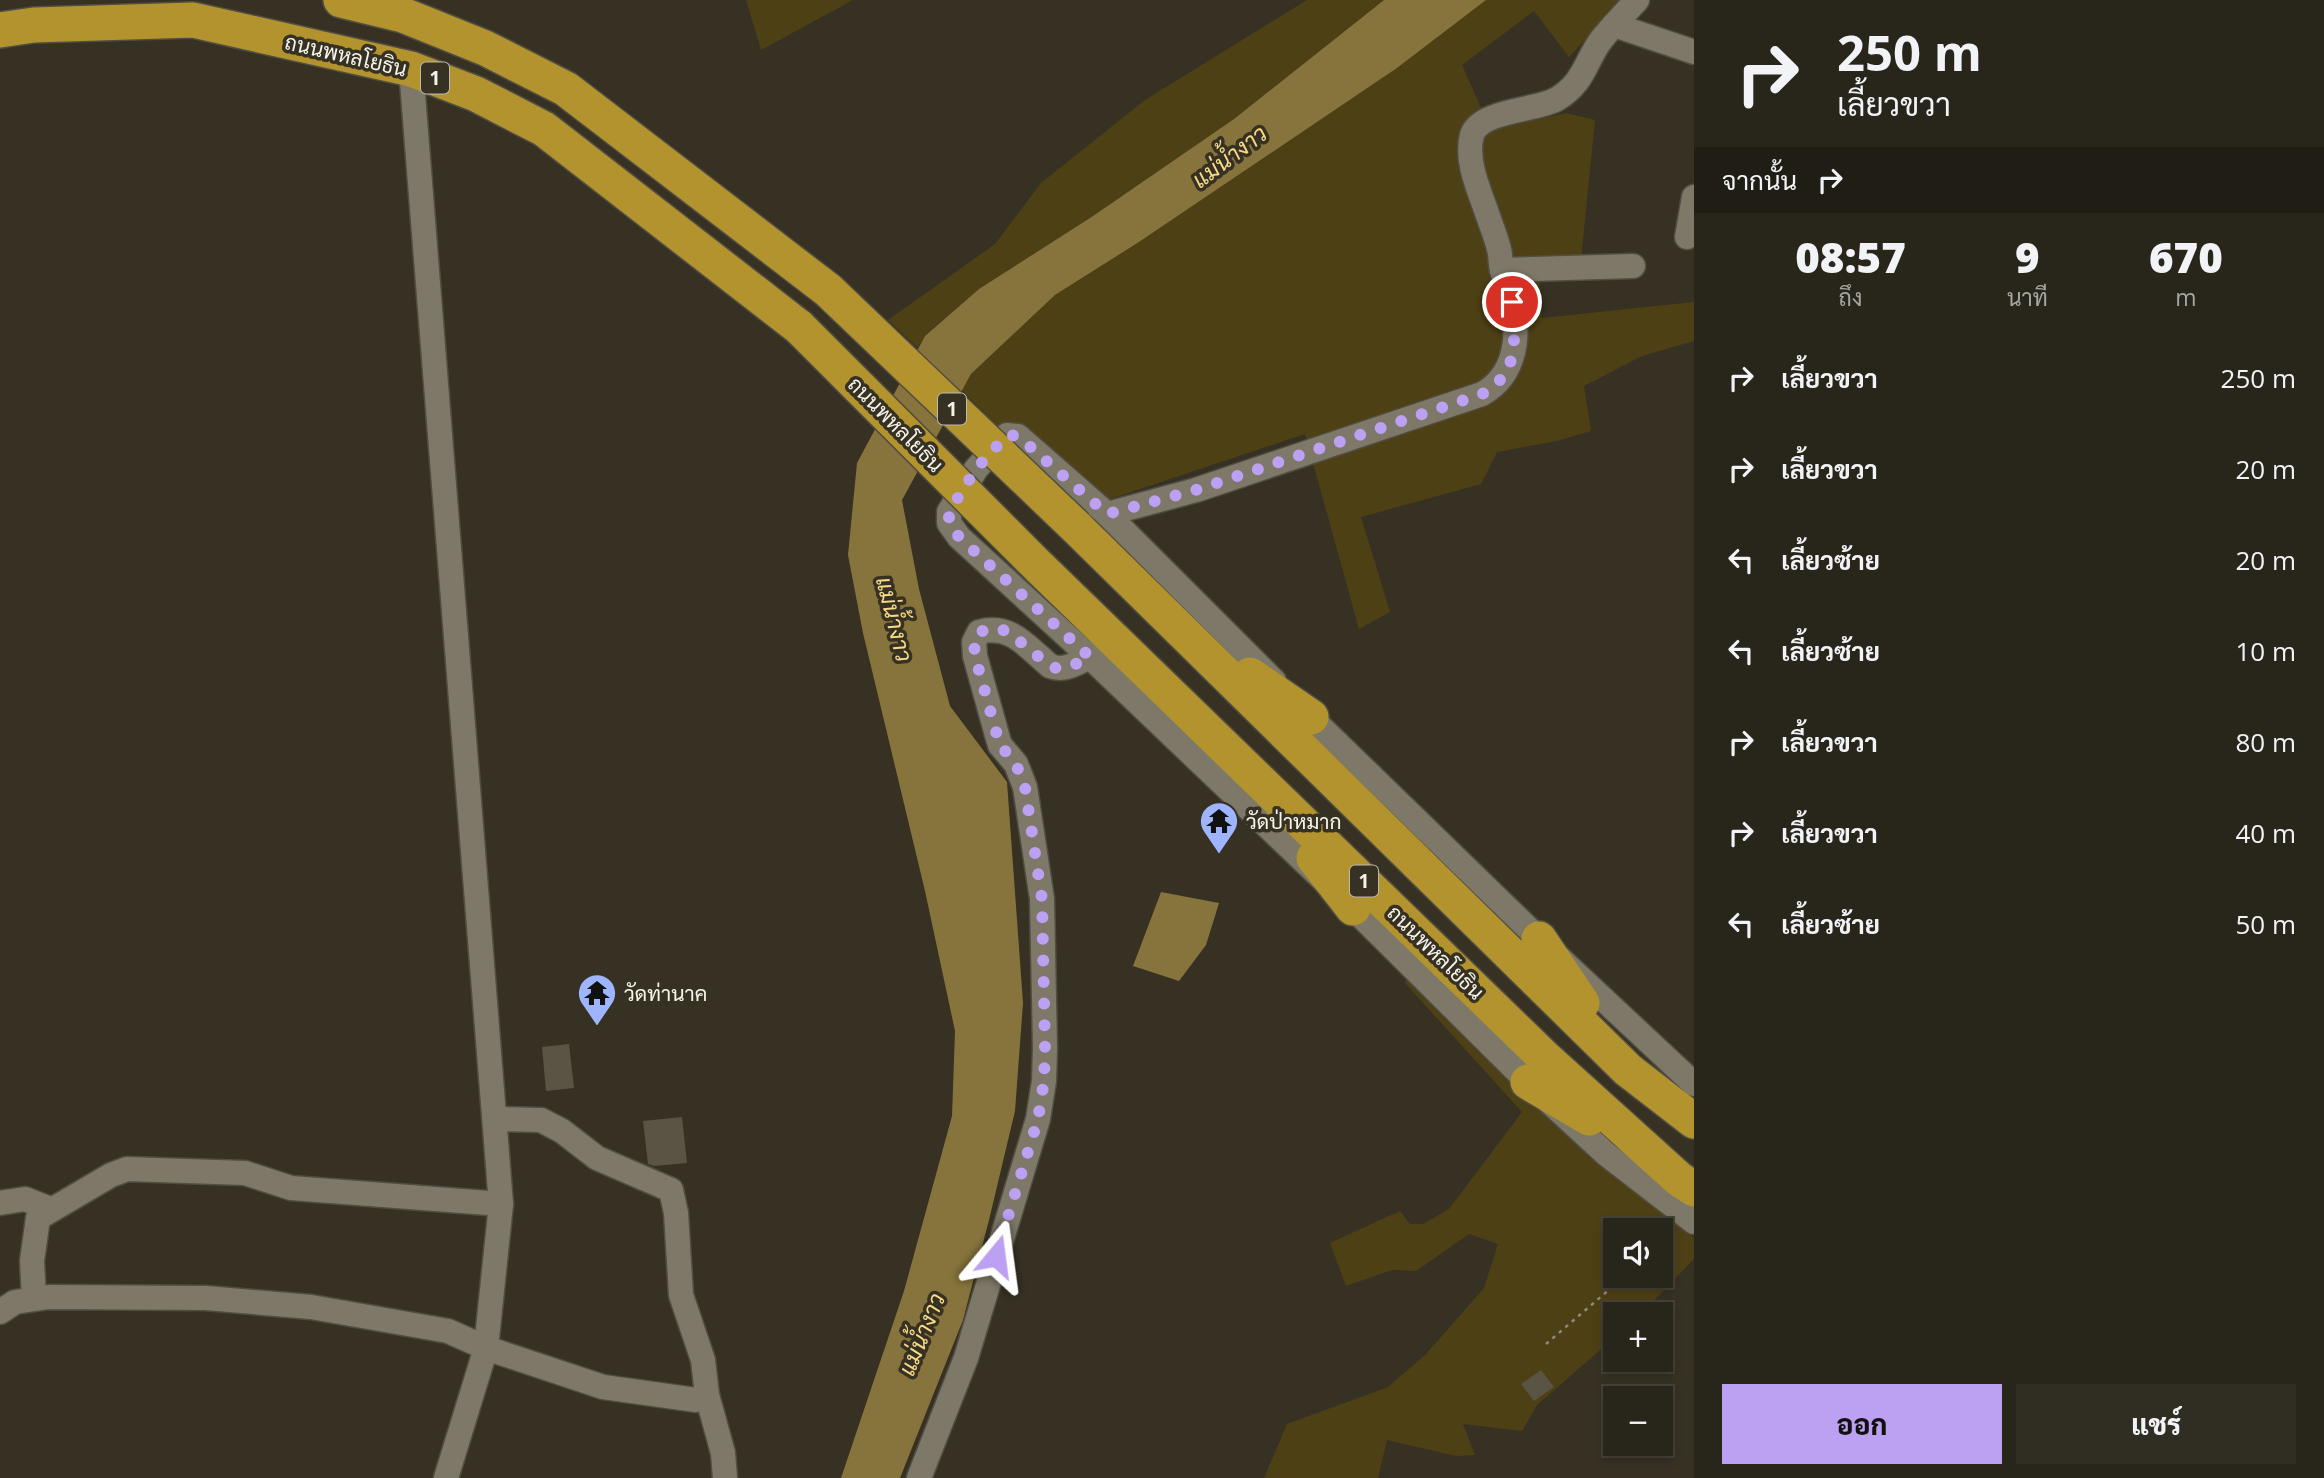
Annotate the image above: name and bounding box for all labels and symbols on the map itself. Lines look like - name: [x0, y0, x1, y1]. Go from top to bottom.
- street label: ถนนพหลโยธิน: [282, 27, 410, 83]
- road number: 1: [421, 62, 449, 94]
- water label: แม่น้ำงาว: [1183, 115, 1273, 195]
- pin: [1482, 272, 1542, 332]
- street label: ถนนพหลโยธิน: [842, 370, 950, 478]
- road number: 1: [938, 394, 966, 424]
- water label: แม่น้ำงาว: [869, 572, 924, 665]
- temple icon: วัดป่าหมาก: [1198, 800, 1240, 855]
- place label: วัดป่าหมาก: [1246, 807, 1342, 835]
- road number: 1: [1350, 866, 1378, 897]
- street label: ถนนพหลโยธิน: [1382, 899, 1490, 1005]
- temple icon: วัดท่านาค: [576, 972, 618, 1027]
- place label: วัดท่านาค: [624, 979, 707, 1007]
- position arrow: [959, 1219, 1033, 1293]
- water label: แม่น้ำงาว: [887, 1287, 952, 1380]

